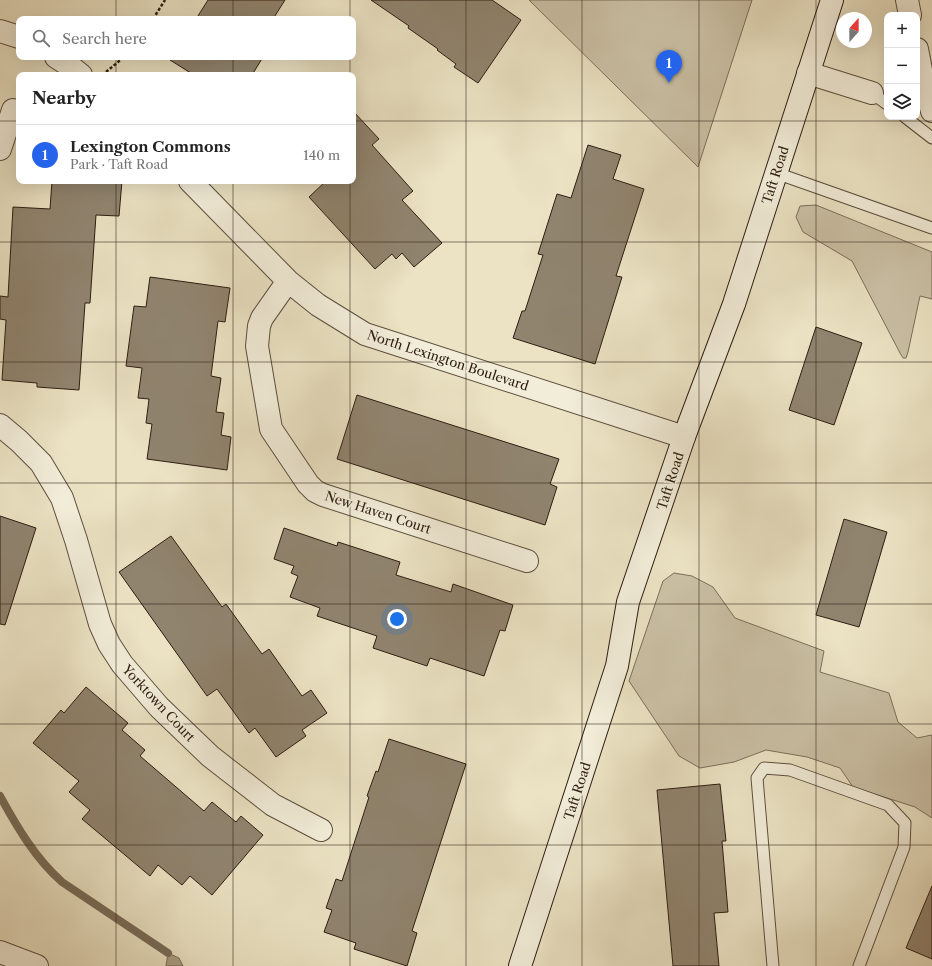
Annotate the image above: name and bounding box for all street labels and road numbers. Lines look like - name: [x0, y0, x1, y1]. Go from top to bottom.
- street label: Taft Road: [758, 144, 792, 206]
- street label: North Lexington Boulevard: [365, 326, 531, 394]
- street label: Taft Road: [653, 450, 687, 512]
- street label: New Haven Court: [323, 487, 433, 537]
- street label: Yorktown Court: [119, 661, 199, 745]
- street label: Taft Road: [560, 760, 594, 822]

